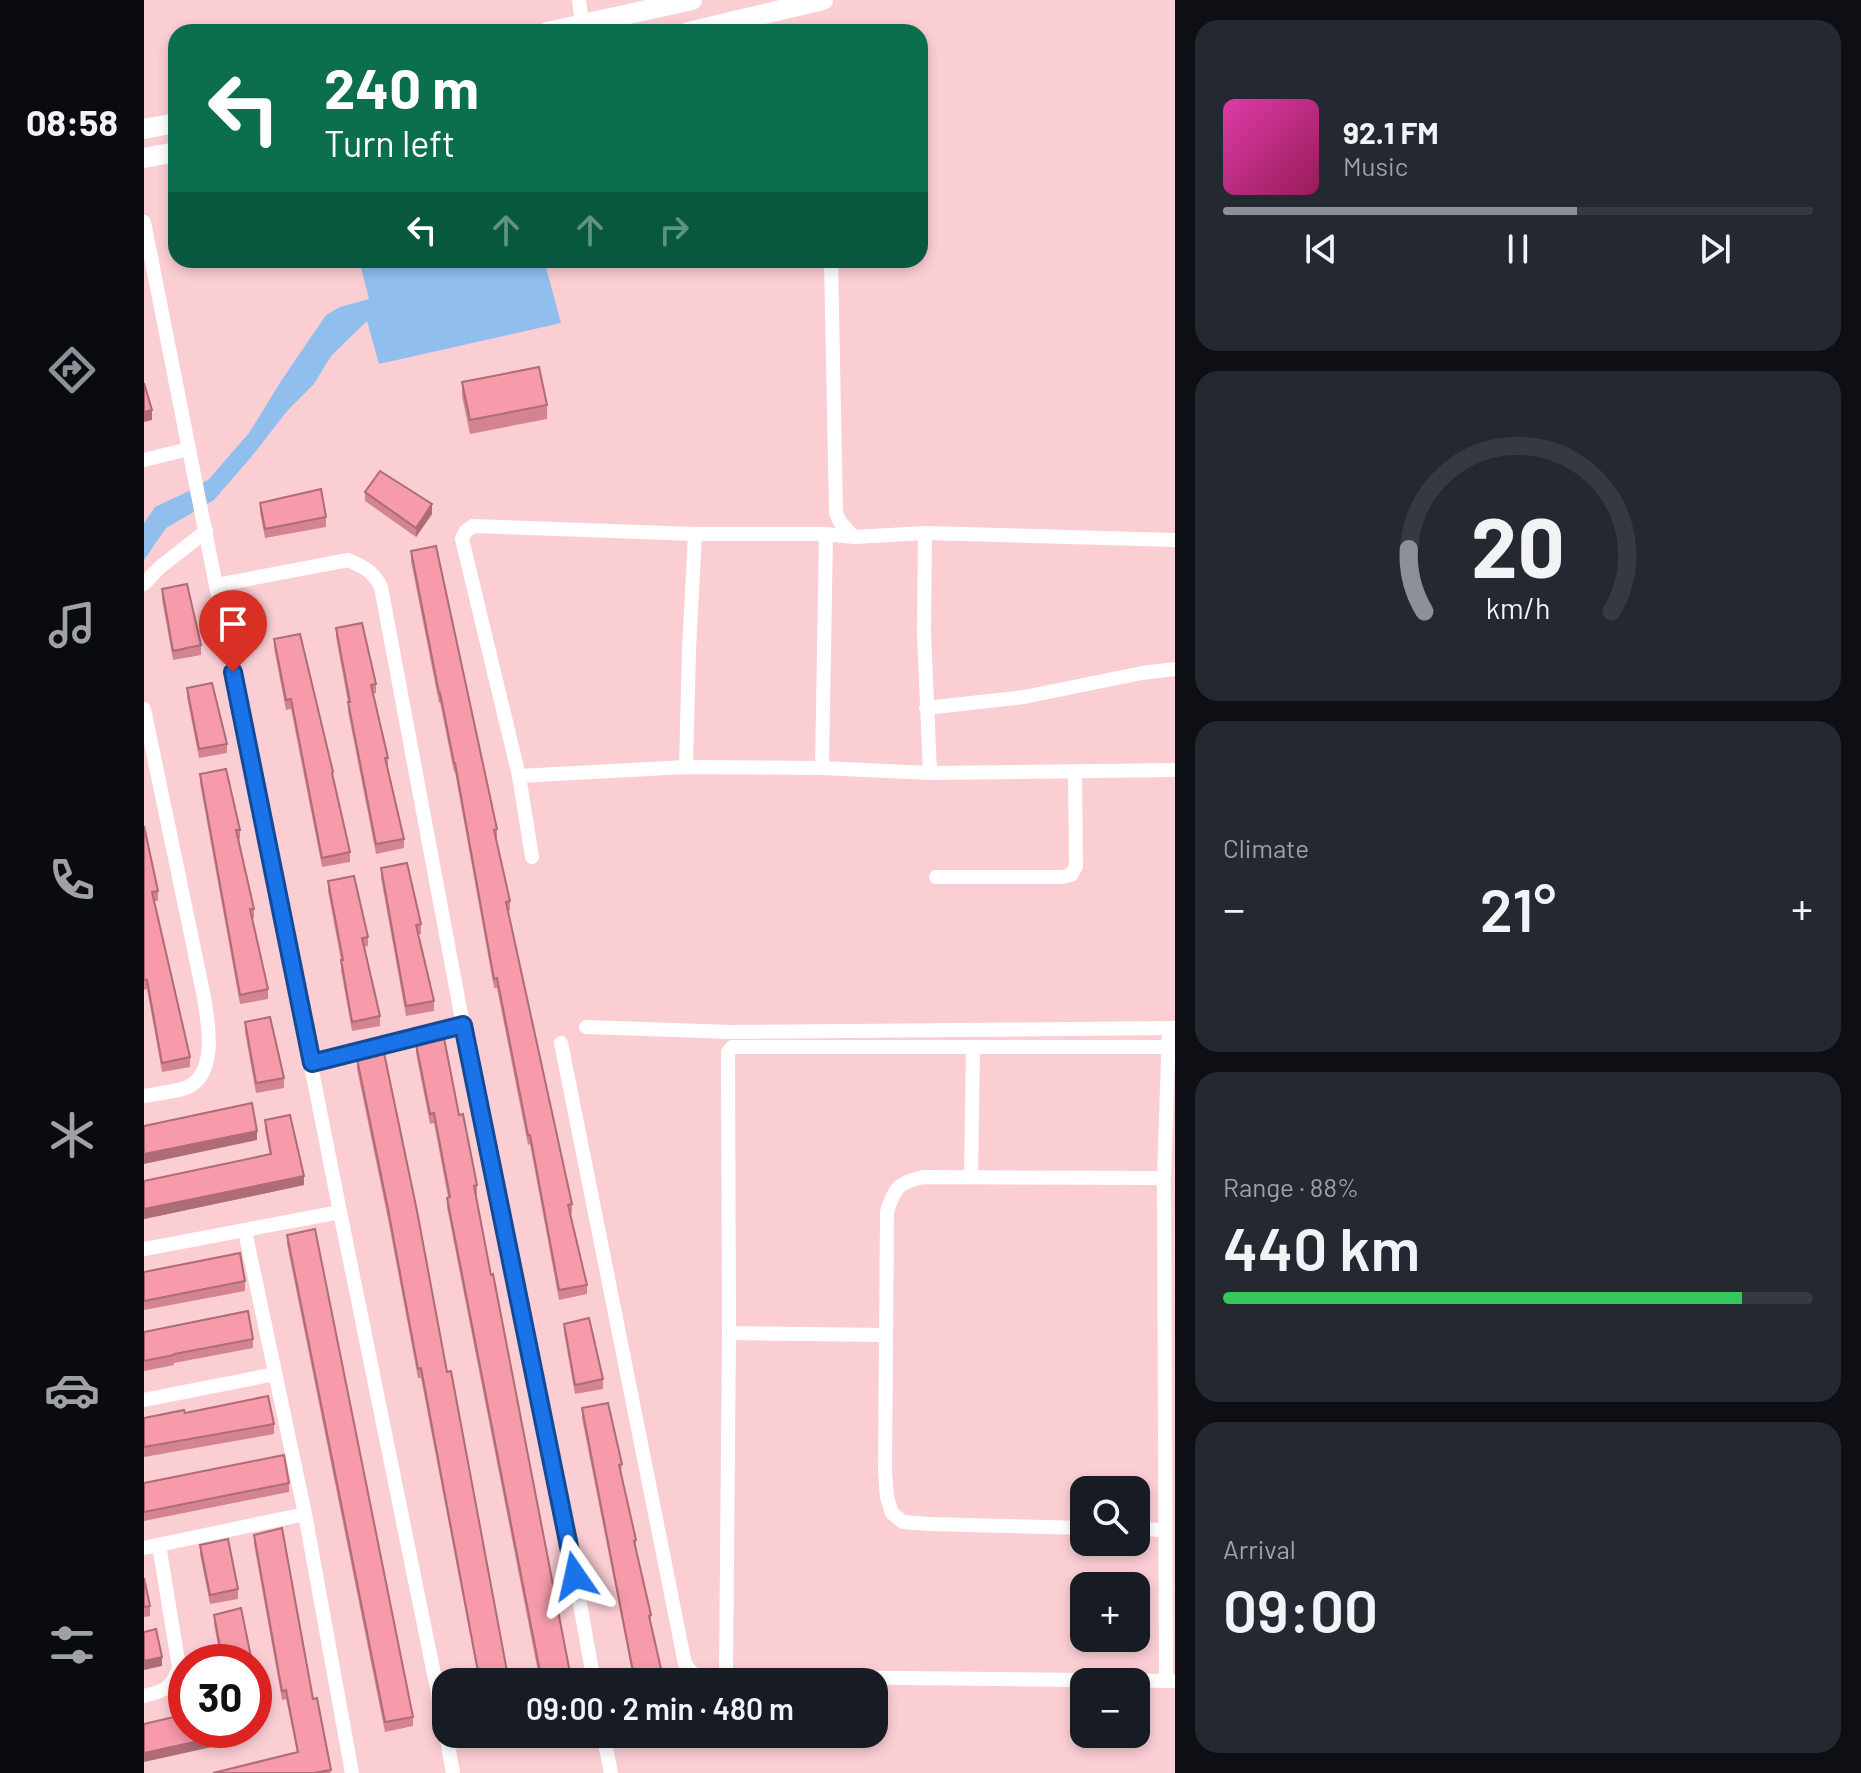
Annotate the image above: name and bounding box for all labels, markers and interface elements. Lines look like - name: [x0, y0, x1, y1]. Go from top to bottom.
- text: 240 m: [324, 53, 479, 120]
- icon: left: [192, 56, 296, 160]
- text: 08:58: [26, 100, 118, 143]
- text: 92.1 FM: [1343, 114, 1439, 150]
- text: Turn left: [324, 121, 455, 164]
- text: Music: [1343, 150, 1408, 181]
- icon: left: [400, 208, 444, 252]
- icon: ahead: [484, 208, 528, 252]
- icon: ahead: [568, 208, 612, 252]
- icon: right: [652, 208, 696, 252]
- icon: previous: [1299, 227, 1343, 271]
- icon: pause: [1496, 227, 1540, 271]
- icon: next: [1693, 227, 1737, 271]
- icon: directions: [44, 342, 100, 398]
- text: 20: [1471, 494, 1565, 594]
- pin: [199, 590, 267, 672]
- text: km/h: [1486, 590, 1550, 625]
- icon: music: [44, 597, 100, 653]
- icon: arrive: [211, 602, 255, 646]
- text: Climate: [1223, 832, 1309, 863]
- icon: phone: [44, 852, 100, 908]
- text: 21°: [1480, 872, 1556, 944]
- text: −: [1223, 881, 1245, 934]
- text: +: [1791, 881, 1813, 934]
- icon: climate: [44, 1107, 100, 1163]
- text: Range · 88%: [1223, 1171, 1359, 1202]
- text: 440 km: [1223, 1211, 1420, 1283]
- icon: car: [44, 1362, 100, 1418]
- map controls: [1070, 1476, 1150, 1748]
- button: search: [1070, 1476, 1150, 1556]
- text: Arrival: [1223, 1533, 1296, 1564]
- position arrow: [533, 1534, 617, 1618]
- button: +: [1070, 1572, 1150, 1652]
- text: 09:00: [1223, 1573, 1378, 1645]
- icon: filters: [44, 1617, 100, 1673]
- speed limit sign: 30: [168, 1644, 272, 1748]
- button: −: [1070, 1668, 1150, 1748]
- text: 09:00 · 2 min · 480 m: [526, 1690, 794, 1726]

